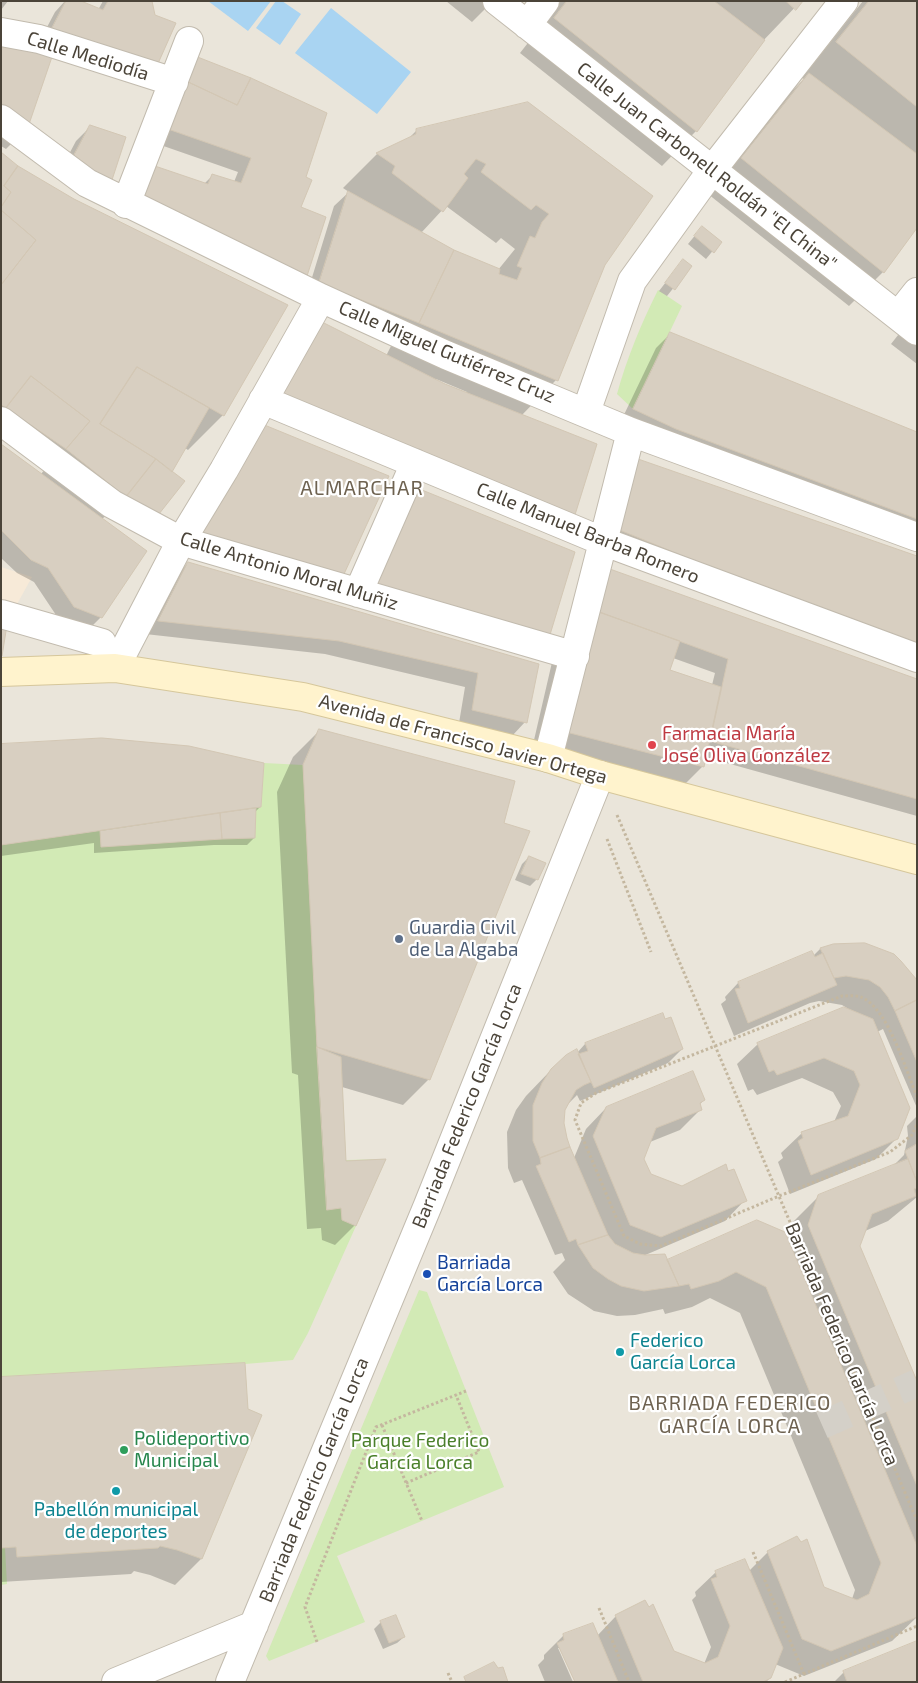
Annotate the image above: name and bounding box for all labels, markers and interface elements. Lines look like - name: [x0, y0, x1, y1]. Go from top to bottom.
- street label: Calle Mediodía: [24, 27, 152, 85]
- street label: Calle Juan Carbonell Roldán "El China": [572, 57, 842, 275]
- street label: Calle Miguel Gutiérrez Cruz: [335, 296, 559, 408]
- district label: ALMARCHAR: [299, 476, 425, 500]
- street label: Calle Manuel Barba Romero: [473, 478, 703, 588]
- street label: Calle Antonio Moral Muñiz: [177, 527, 401, 615]
- street label: Avenida de Francisco Javier Ortega: [316, 689, 610, 789]
- place label: Farmacia María José Oliva González: [662, 723, 830, 767]
- marker: Farmacia María José Oliva González: [646, 739, 658, 751]
- place label: Guardia Civil de La Algaba: [409, 917, 518, 961]
- marker: Guardia Civil de La Algaba: [393, 933, 405, 945]
- street label: Barriada Federico García Lorca: [407, 980, 527, 1232]
- street label: Barriada Federico García Lorca: [780, 1219, 904, 1469]
- place label: Barriada García Lorca: [437, 1252, 543, 1296]
- marker: Barriada García Lorca: [421, 1268, 433, 1280]
- place label: Federico García Lorca: [630, 1330, 736, 1374]
- marker: Federico García Lorca: [614, 1346, 626, 1358]
- street label: Barriada Federico García Lorca: [254, 1354, 374, 1606]
- district label: BARRIADA FEDERICO GARCÍA LORCA: [626, 1391, 834, 1438]
- place label: Polideportivo Municipal: [134, 1428, 249, 1472]
- park label: Parque Federico García Lorca: [351, 1430, 489, 1474]
- marker: Polideportivo Municipal: [118, 1444, 130, 1456]
- marker: Pabellón municipal de deportes: [110, 1485, 122, 1497]
- place label: Pabellón municipal de deportes: [34, 1499, 198, 1543]

